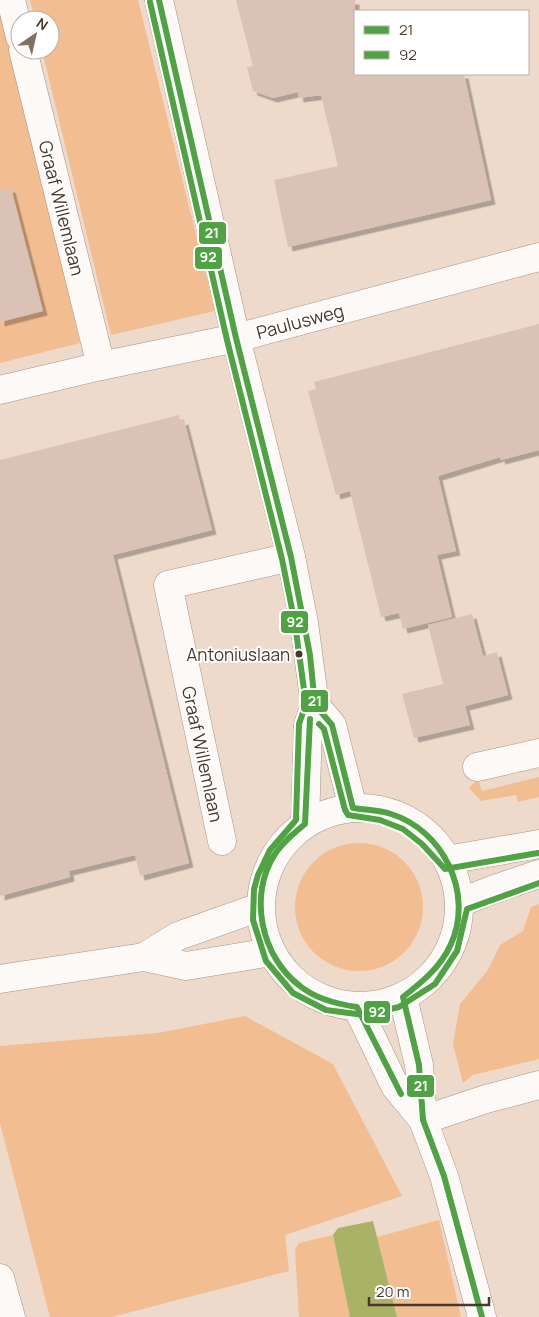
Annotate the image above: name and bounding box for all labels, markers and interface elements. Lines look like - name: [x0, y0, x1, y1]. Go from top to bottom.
- north arrow: [10, 10, 60, 60]
- legend: [354, 10, 529, 75]
- text: N: [33, 13, 52, 34]
- text: 21: [399, 19, 413, 40]
- text: 92: [399, 44, 417, 65]
- street label: Graaf Willemlaan: [34, 138, 90, 278]
- line badge: 21: [198, 221, 227, 245]
- text: 21: [205, 223, 219, 242]
- line badge: 92: [194, 246, 223, 270]
- text: 92: [199, 247, 217, 266]
- street label: Paulusweg: [254, 298, 346, 344]
- line badge: 92: [280, 610, 309, 634]
- text: 92: [286, 612, 304, 631]
- place label: Antoniuslaan: [187, 643, 290, 666]
- marker: Antoniuslaan: [294, 649, 304, 659]
- street label: Graaf Willemlaan: [177, 684, 229, 824]
- line badge: 21: [300, 689, 329, 713]
- text: 21: [308, 691, 322, 710]
- line badge: 92: [363, 1000, 391, 1024]
- text: 92: [368, 1002, 386, 1021]
- line badge: 21: [406, 1074, 435, 1098]
- text: 21: [414, 1076, 428, 1095]
- scale bar: [369, 1274, 489, 1306]
- text: 20 m: [376, 1281, 409, 1302]

